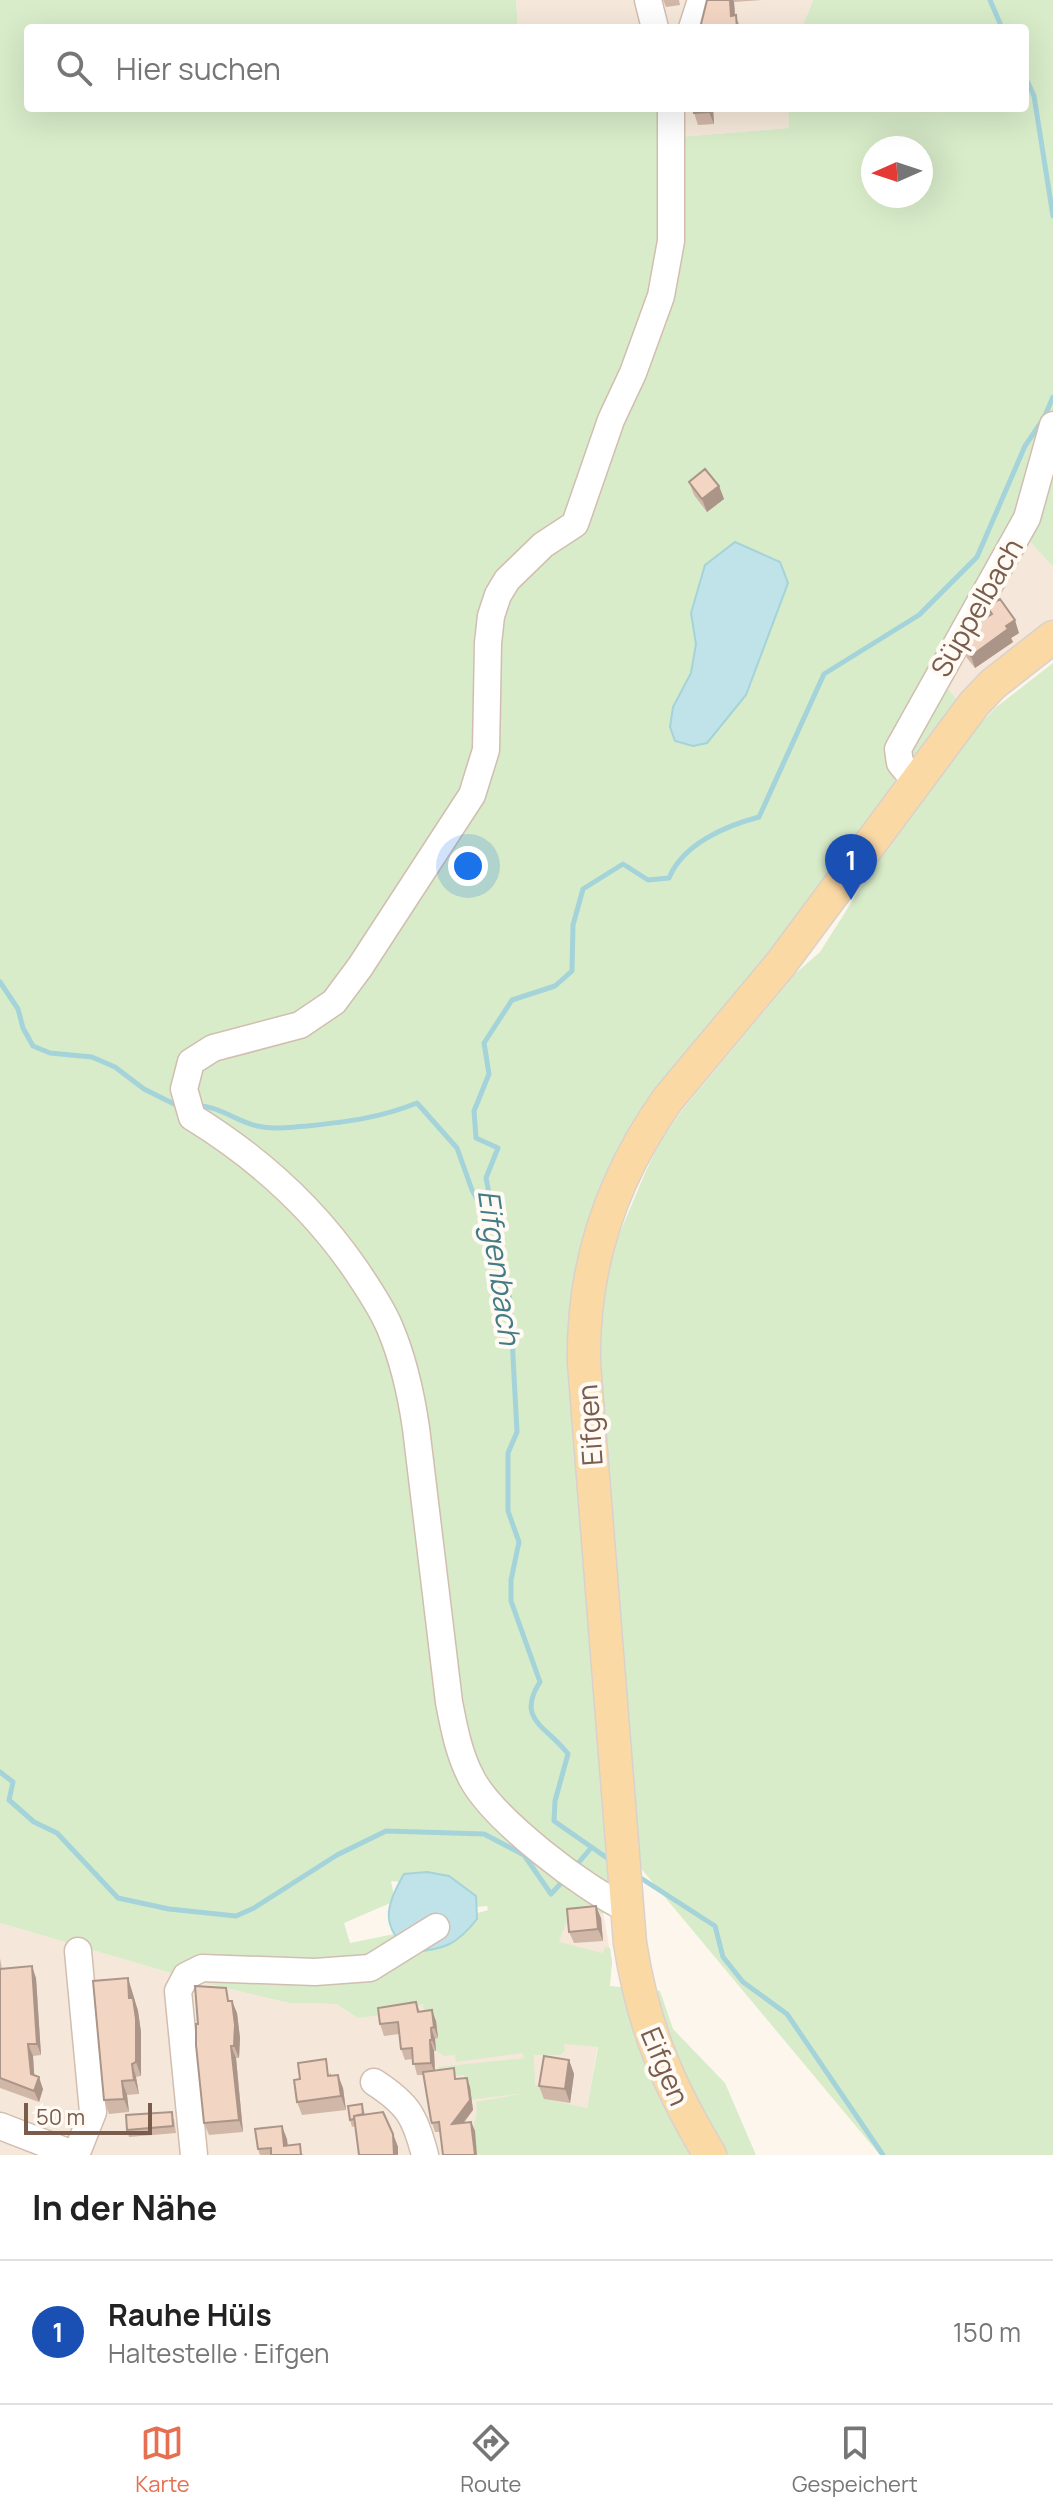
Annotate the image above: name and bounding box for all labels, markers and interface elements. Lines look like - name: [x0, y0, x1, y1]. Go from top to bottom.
- search box: [24, 24, 1029, 112]
- icon: search: [52, 46, 96, 90]
- text: Hier suchen: [116, 48, 281, 89]
- north arrow: [861, 136, 933, 208]
- street label: Süppelbach: [921, 531, 1031, 683]
- pin: 1: [825, 834, 877, 900]
- your location: [448, 846, 488, 886]
- water label: Eifgenbach: [469, 1187, 531, 1348]
- street label: Eifgen: [567, 1383, 611, 1467]
- street label: Eifgen: [633, 2021, 699, 2111]
- scale bar: [24, 2099, 152, 2135]
- text: 50 m: [36, 2102, 85, 2132]
- text: In der Nähe: [32, 2184, 217, 2230]
- text: Rauhe Hüls: [108, 2294, 272, 2335]
- text: 1: [52, 2314, 64, 2350]
- text: 150 m: [953, 2314, 1021, 2350]
- text: Haltestelle · Eifgen: [108, 2335, 330, 2371]
- tab: Karte: [135, 2421, 190, 2499]
- tab: Route: [460, 2421, 521, 2499]
- tab: Gespeichert: [792, 2421, 918, 2499]

